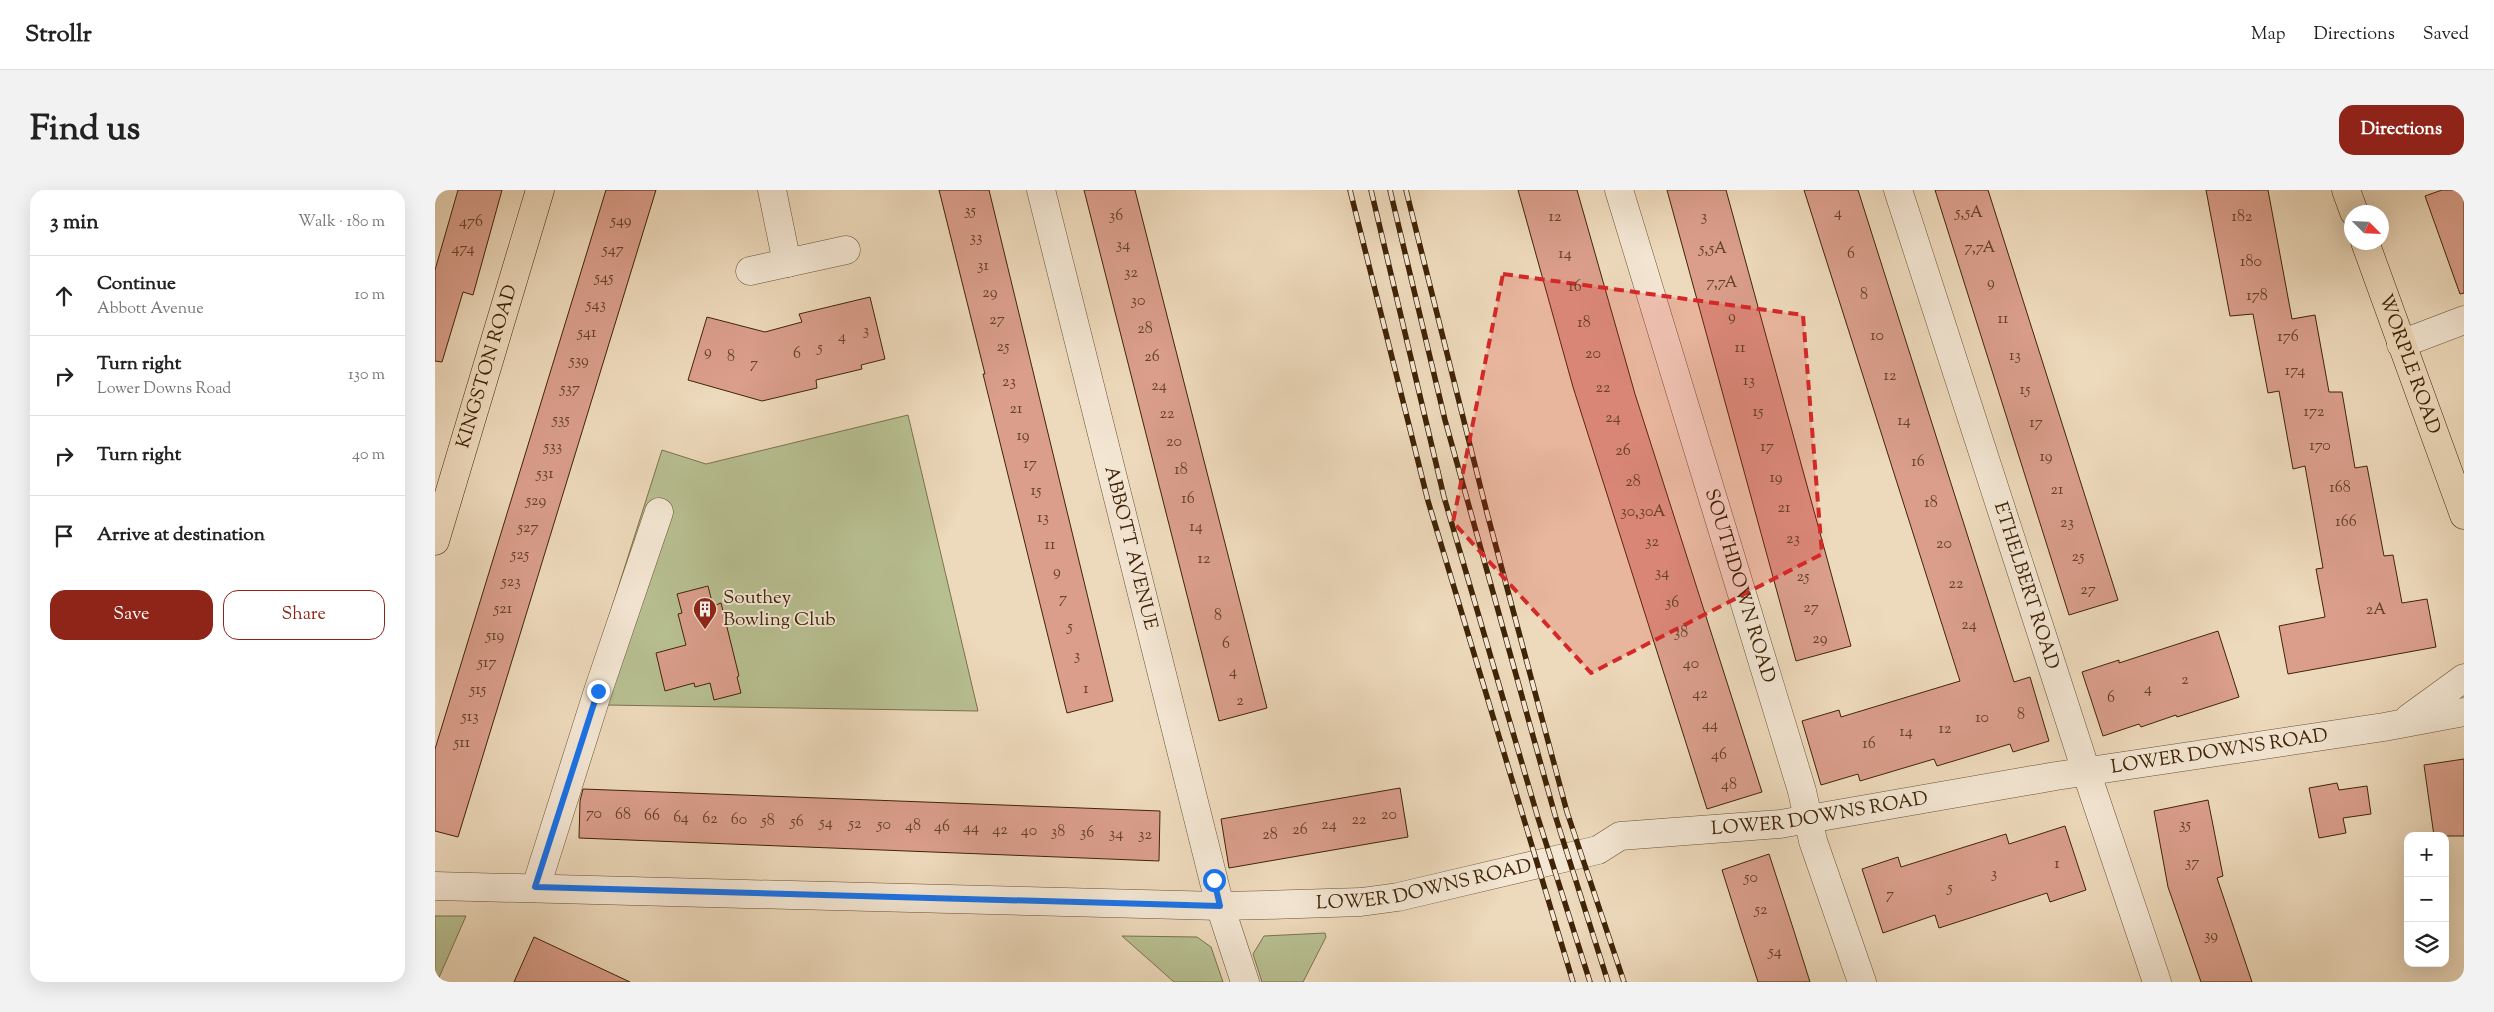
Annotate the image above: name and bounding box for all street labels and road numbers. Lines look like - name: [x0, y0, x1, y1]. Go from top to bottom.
- street label: KINGSTON ROAD: [450, 282, 524, 452]
- street label: WORPLE ROAD: [2372, 290, 2447, 438]
- street label: ABBOTT AVENUE: [1097, 463, 1164, 633]
- street label: SOUTHDOWN ROAD: [1697, 486, 1782, 686]
- street label: ETHELBERT ROAD: [1986, 499, 2066, 673]
- street label: LOWER DOWNS ROAD: [2109, 722, 2330, 781]
- street label: LOWER DOWNS ROAD: [1710, 785, 1930, 843]
- street label: LOWER DOWNS ROAD: [1316, 853, 1534, 917]

